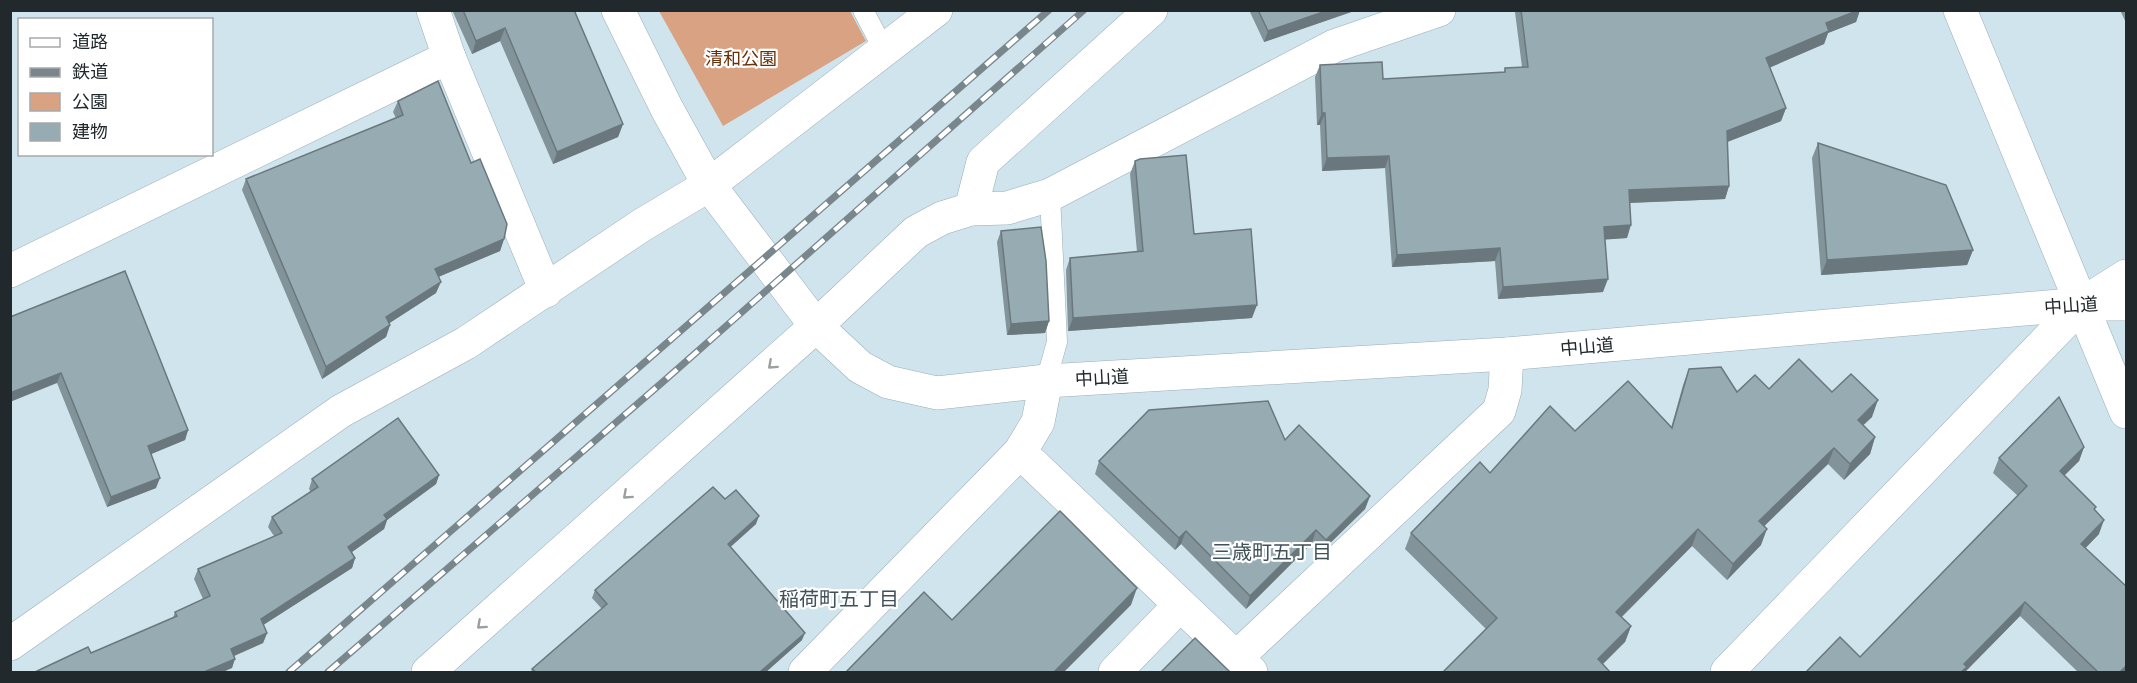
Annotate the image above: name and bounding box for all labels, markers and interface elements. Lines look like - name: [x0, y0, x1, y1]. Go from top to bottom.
- legend: [18, 18, 213, 156]
- text: 道路: [72, 30, 108, 55]
- park label: 清和公園: [705, 47, 777, 72]
- text: 鉄道: [72, 60, 108, 85]
- text: 公園: [72, 90, 108, 115]
- text: 建物: [72, 120, 108, 145]
- street label: 中山道: [2043, 292, 2099, 321]
- street label: 中山道: [1559, 333, 1615, 362]
- one-way arrow: [768, 358, 779, 369]
- street label: 中山道: [1074, 365, 1130, 392]
- one-way arrow: [623, 488, 634, 499]
- district label: 三歳町五丁目: [1212, 539, 1332, 567]
- district label: 稲荷町五丁目: [779, 586, 899, 614]
- one-way arrow: [477, 618, 488, 629]

